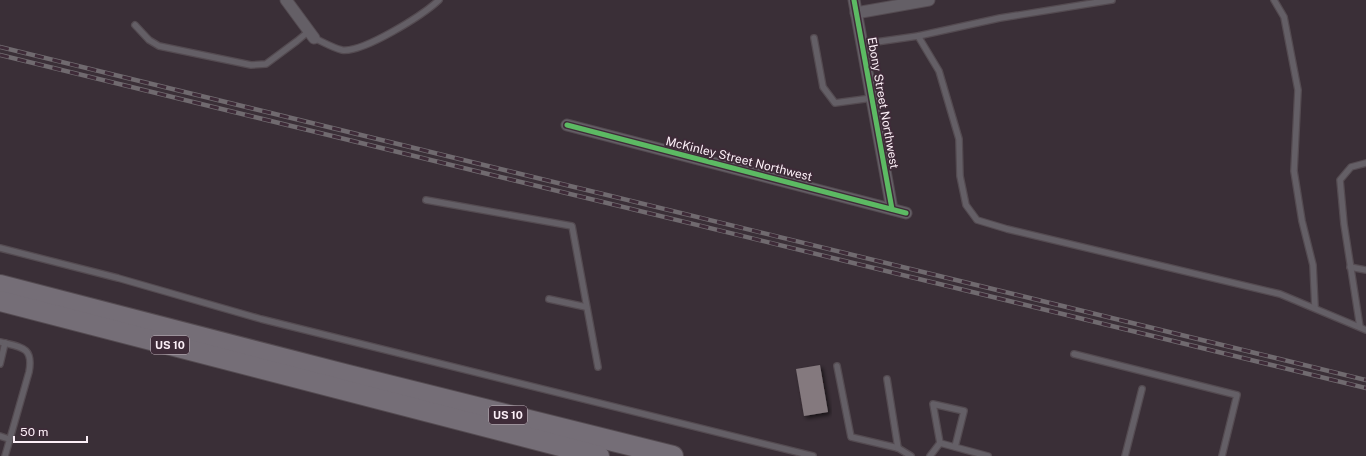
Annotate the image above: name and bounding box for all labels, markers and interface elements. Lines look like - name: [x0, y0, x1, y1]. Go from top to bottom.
- street label: Ebony Street Northwest: [865, 36, 902, 170]
- street label: McKinley Street Northwest: [664, 134, 814, 184]
- road number: US 10: [151, 336, 189, 354]
- road number: US 10: [489, 406, 527, 424]
- scale bar: [14, 418, 87, 444]
- text: 50 m: [20, 425, 48, 439]

